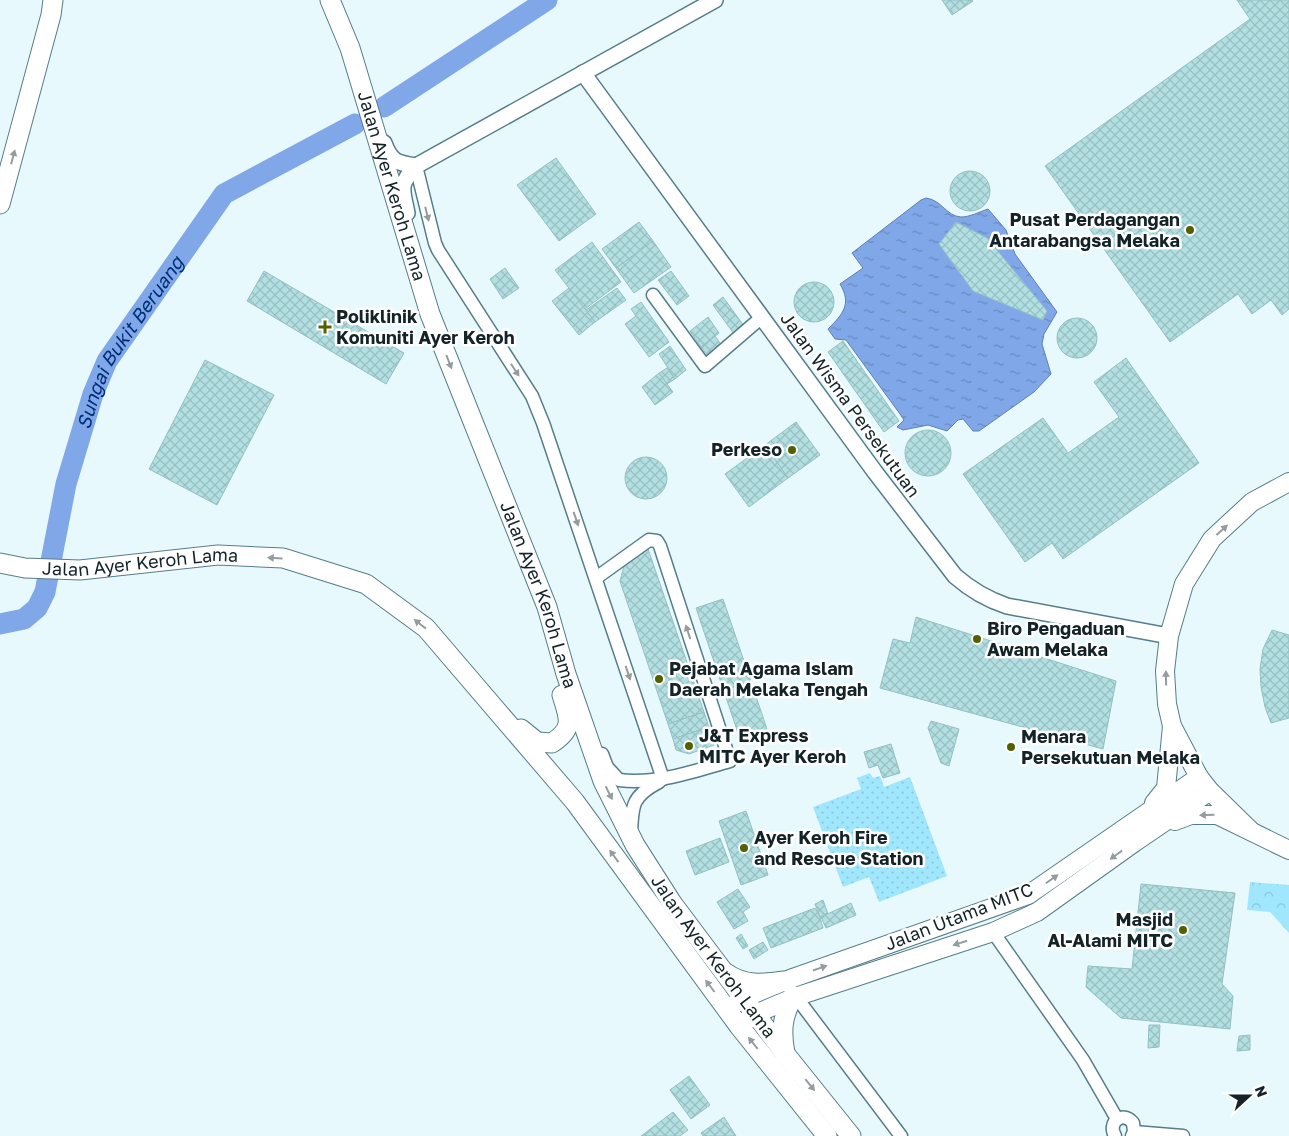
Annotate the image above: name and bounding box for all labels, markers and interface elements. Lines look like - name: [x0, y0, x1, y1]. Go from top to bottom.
- street label: Jalan Ayer Keroh Lama: [354, 88, 431, 283]
- one-way arrow: [9, 149, 17, 164]
- one-way arrow: [424, 206, 432, 221]
- place label: Pusat Perdagangan Antarabangsa Melaka: [989, 208, 1180, 251]
- marker: Pusat Perdagangan Antarabangsa Melaka: [1184, 224, 1196, 236]
- water label: Sungai Bukit Beruang: [71, 251, 189, 432]
- place label: Poliklinik Komuniti Ayer Keroh: [336, 305, 515, 348]
- street label: Jalan Wisma Persekutuan: [776, 308, 925, 501]
- marker: Poliklinik Komuniti Ayer Keroh: [318, 320, 332, 334]
- one-way arrow: [445, 355, 453, 370]
- one-way arrow: [510, 363, 519, 376]
- place label: Perkeso: [711, 438, 782, 460]
- marker: Perkeso: [786, 444, 798, 456]
- street label: Jalan Ayer Keroh Lama: [496, 498, 582, 691]
- one-way arrow: [572, 512, 580, 527]
- one-way arrow: [1215, 524, 1227, 536]
- street label: Jalan Ayer Keroh Lama: [42, 543, 239, 580]
- one-way arrow: [266, 553, 282, 561]
- place label: Biro Pengaduan Awam Melaka: [987, 617, 1125, 660]
- one-way arrow: [413, 619, 427, 629]
- one-way arrow: [684, 624, 691, 639]
- marker: Biro Pengaduan Awam Melaka: [971, 633, 983, 645]
- place label: Pejabat Agama Islam Daerah Melaka Tengah: [669, 657, 868, 700]
- one-way arrow: [625, 666, 632, 681]
- one-way arrow: [1161, 669, 1169, 685]
- marker: Pejabat Agama Islam Daerah Melaka Tengah: [653, 673, 665, 685]
- place label: J&T Express MITC Ayer Keroh: [699, 724, 846, 767]
- place label: Menara Persekutuan Melaka: [1021, 725, 1200, 768]
- marker: J&T Express MITC Ayer Keroh: [683, 740, 695, 752]
- marker: Menara Persekutuan Melaka: [1005, 741, 1017, 753]
- one-way arrow: [605, 786, 613, 800]
- one-way arrow: [1198, 811, 1214, 819]
- place label: Ayer Keroh Fire and Rescue Station: [754, 826, 923, 869]
- marker: Ayer Keroh Fire and Rescue Station: [738, 842, 750, 854]
- one-way arrow: [609, 849, 619, 862]
- one-way arrow: [1109, 850, 1122, 860]
- street label: Jalan Ayer Keroh Lama: [647, 870, 781, 1042]
- one-way arrow: [1045, 874, 1059, 883]
- street label: Jalan Utama MITC: [881, 878, 1036, 954]
- place label: Masjid Al-Alami MITC: [1047, 908, 1173, 951]
- marker: Masjid Al-Alami MITC: [1177, 924, 1189, 936]
- one-way arrow: [952, 939, 967, 947]
- one-way arrow: [812, 964, 827, 972]
- one-way arrow: [705, 980, 716, 993]
- one-way arrow: [748, 1037, 759, 1050]
- north arrow: [1224, 1071, 1274, 1121]
- one-way arrow: [804, 1078, 815, 1091]
- text: N: [1252, 1083, 1271, 1099]

